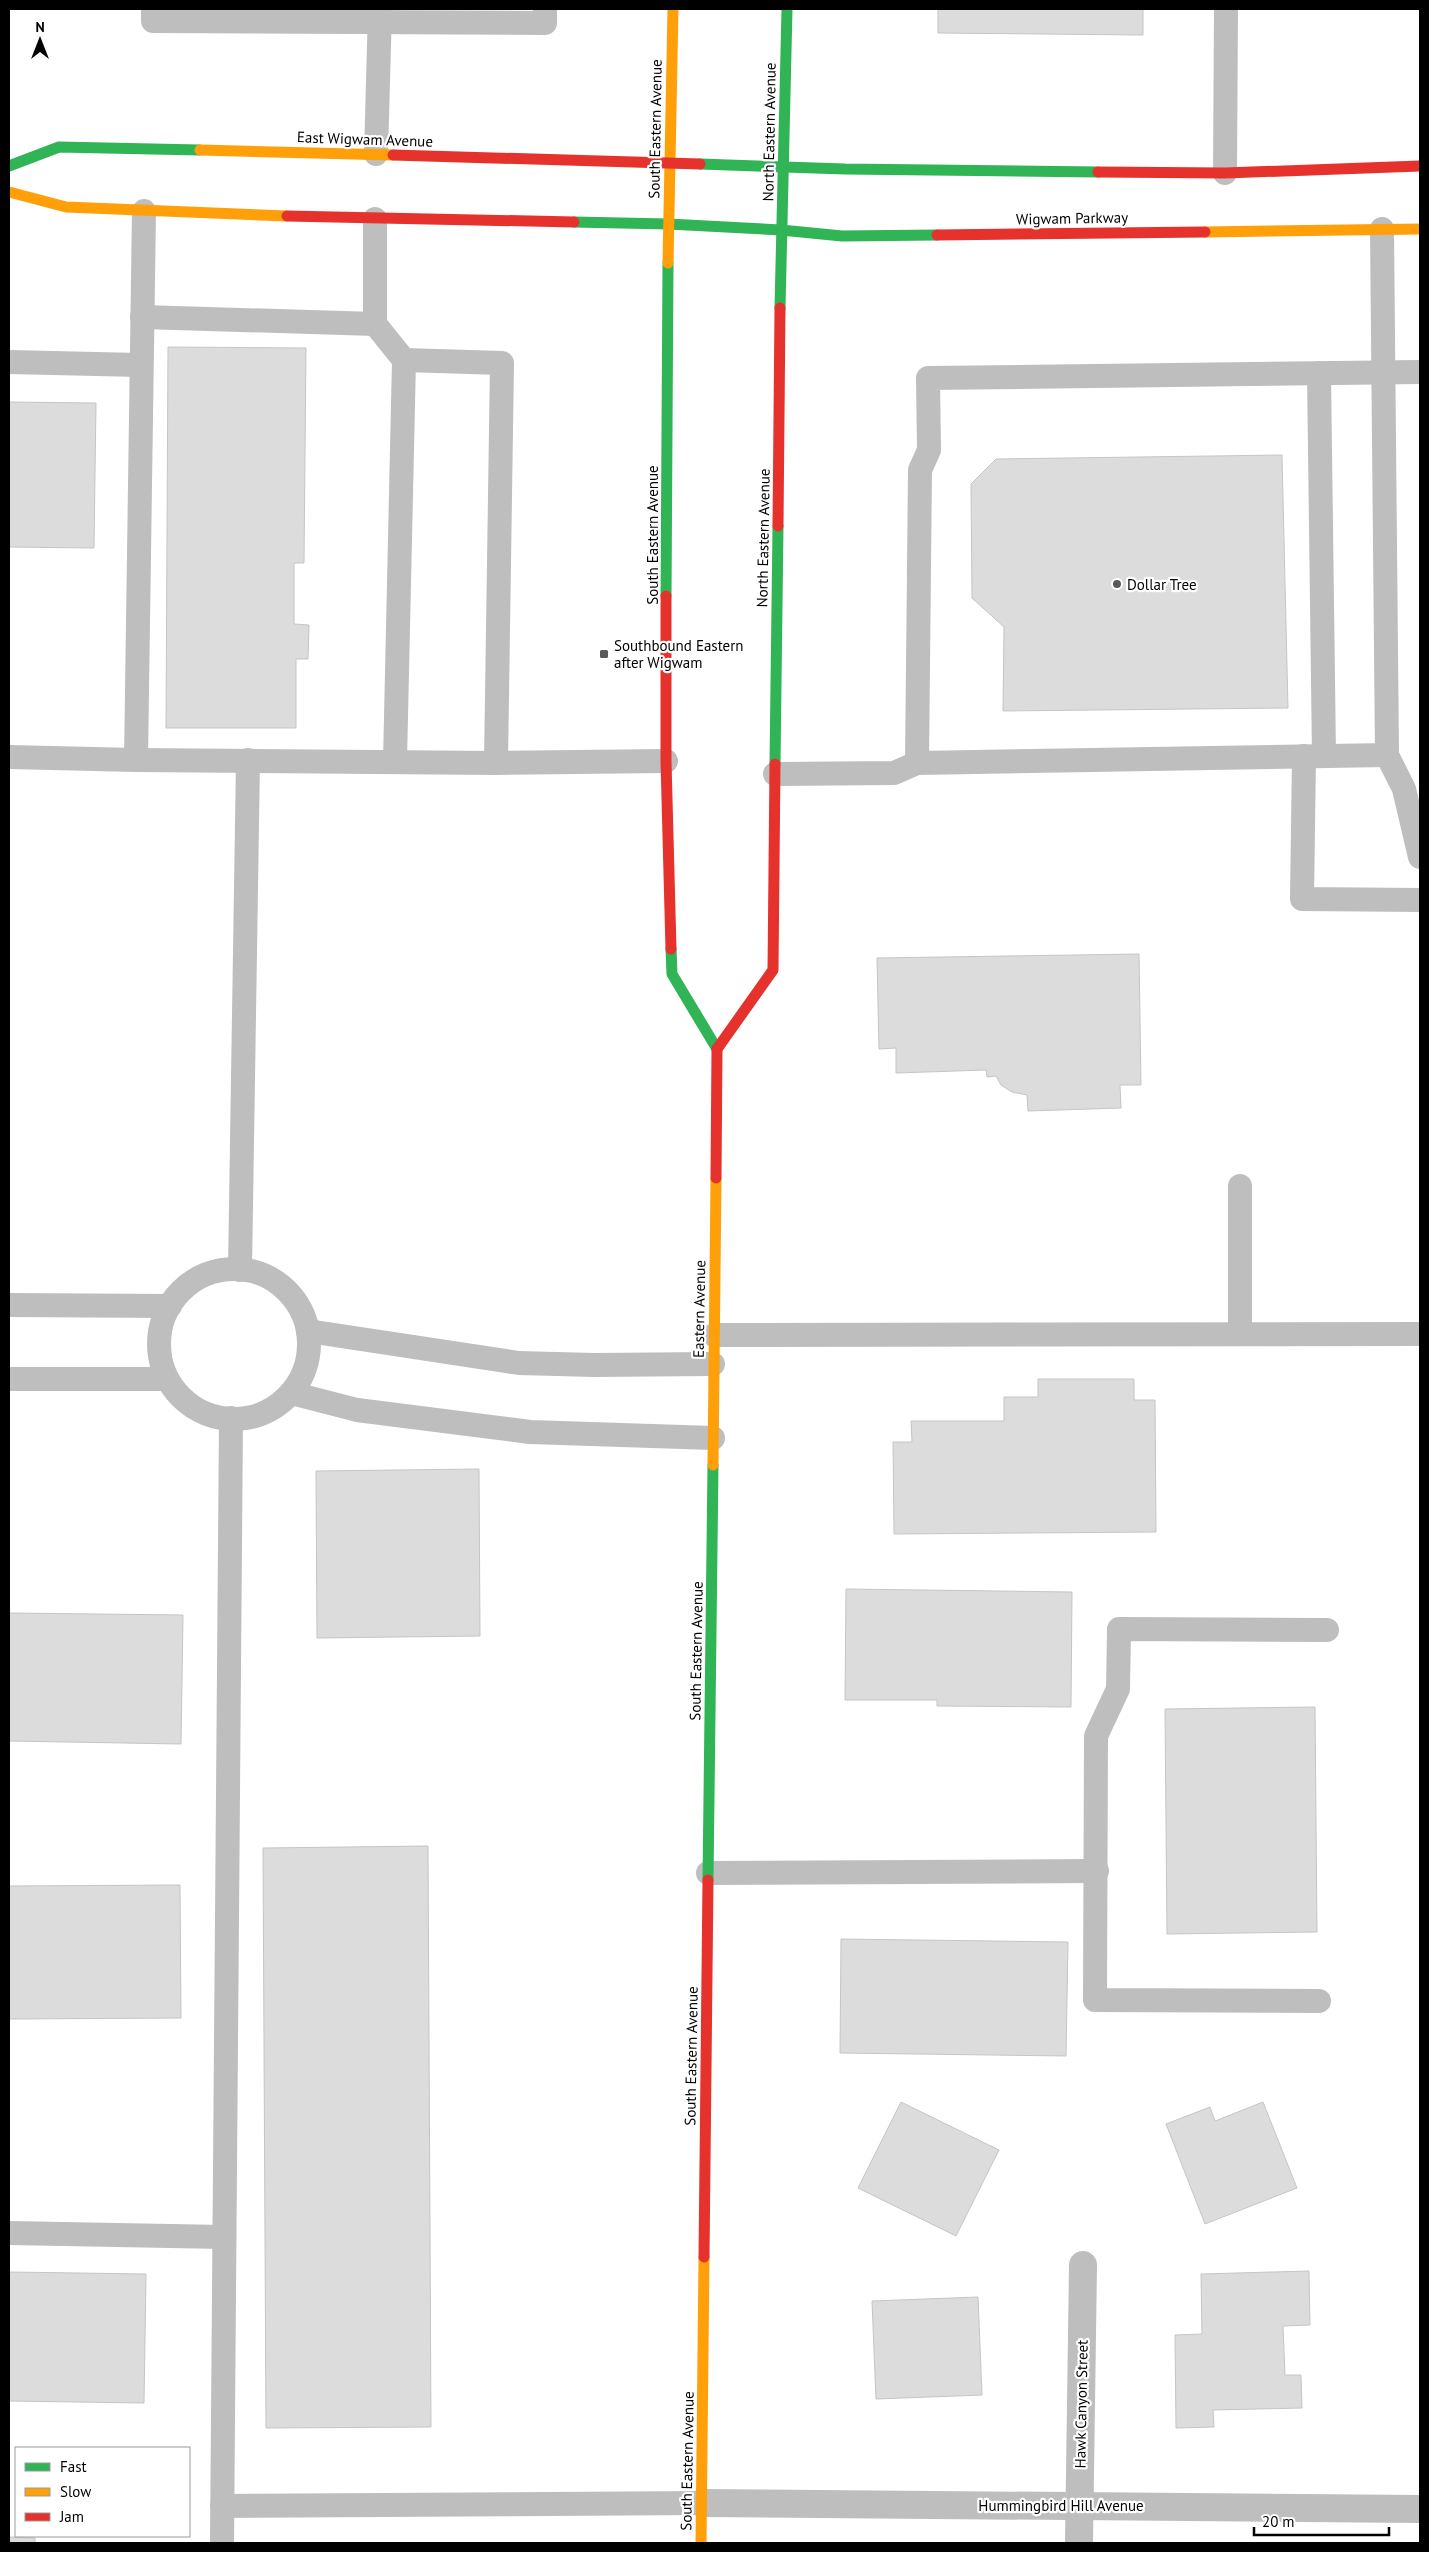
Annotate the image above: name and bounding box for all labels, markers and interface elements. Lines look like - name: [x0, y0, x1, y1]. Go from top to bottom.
- north arrow: [15, 15, 65, 65]
- text: N: [35, 18, 45, 36]
- street label: South Eastern Avenue: [644, 59, 666, 199]
- street label: North Eastern Avenue: [758, 62, 780, 202]
- street label: East Wigwam Avenue: [297, 127, 433, 151]
- street label: Wigwam Parkway: [1016, 208, 1128, 228]
- street label: South Eastern Avenue: [643, 465, 662, 605]
- street label: North Eastern Avenue: [752, 468, 774, 608]
- place label: Dollar Tree: [1127, 575, 1197, 594]
- marker: Dollar Tree: [1111, 578, 1123, 590]
- place label: Southbound Eastern after Wigwam: [614, 636, 744, 672]
- marker: Southbound Eastern after Wigwam: [598, 648, 610, 660]
- street label: Eastern Avenue: [689, 1260, 709, 1358]
- street label: South Eastern Avenue: [685, 1581, 707, 1721]
- street label: South Eastern Avenue: [680, 1986, 702, 2126]
- street label: Hawk Canyon Street: [1070, 2340, 1092, 2468]
- street label: South Eastern Avenue: [676, 2391, 698, 2531]
- legend: [15, 2447, 190, 2537]
- text: Fast: [60, 2457, 87, 2476]
- text: Slow: [60, 2482, 91, 2501]
- street label: Hummingbird Hill Avenue: [978, 2496, 1144, 2515]
- scale bar: [1254, 2504, 1389, 2536]
- text: Jam: [59, 2507, 84, 2526]
- text: 20 m: [1262, 2512, 1295, 2531]

